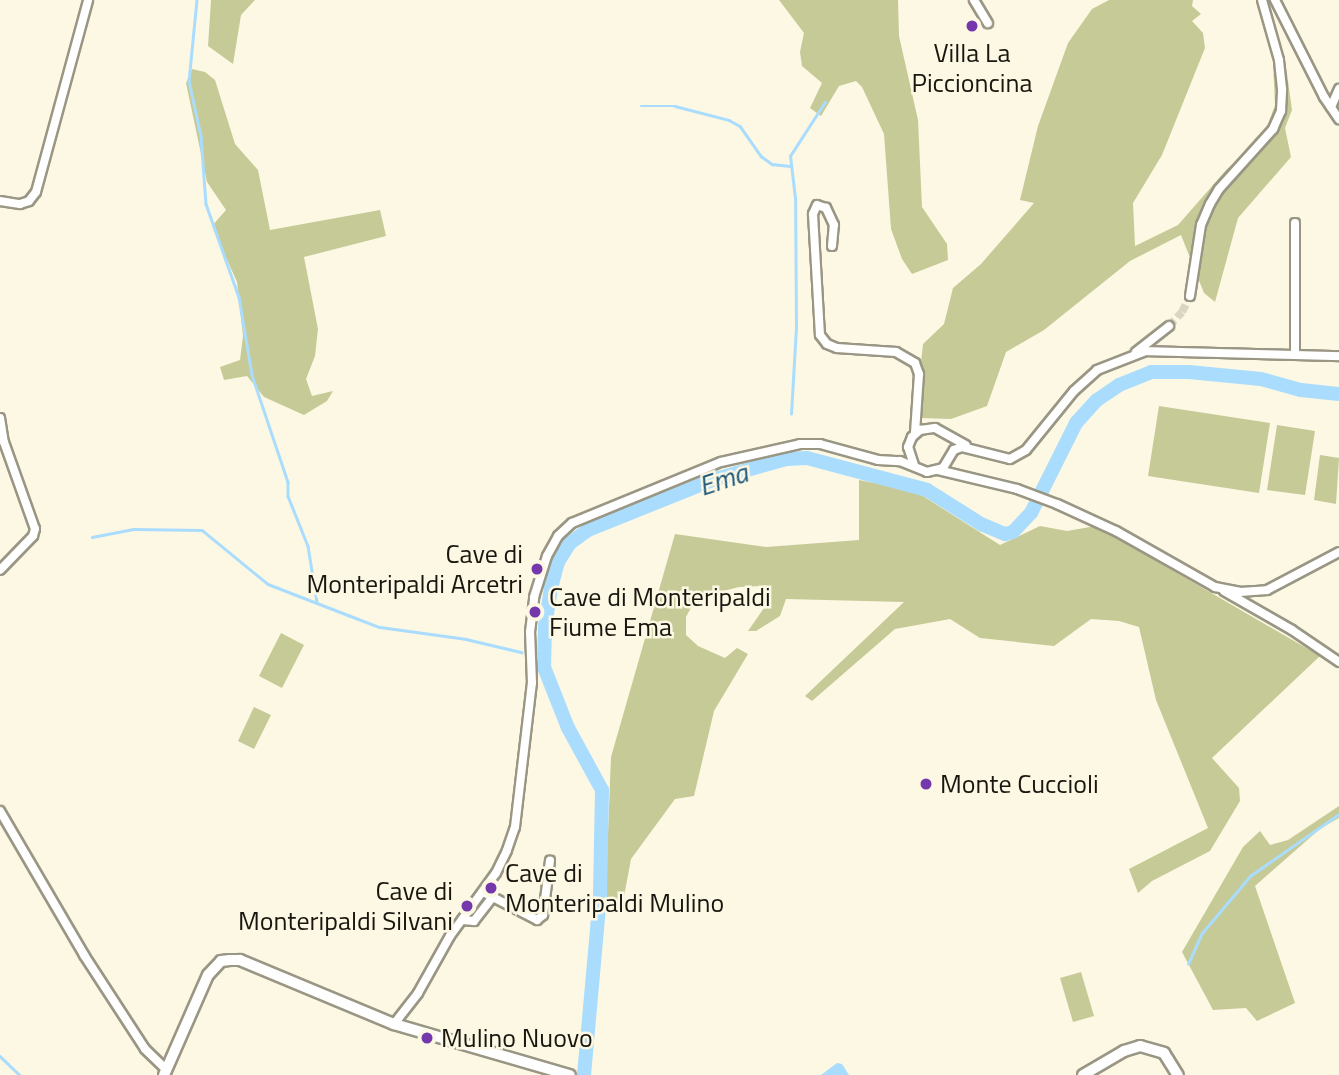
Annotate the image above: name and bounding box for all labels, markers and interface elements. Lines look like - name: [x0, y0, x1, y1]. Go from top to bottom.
- marker: Villa La Piccioncina: [964, 18, 980, 34]
- place label: Villa La Piccioncina: [911, 37, 1033, 98]
- water label: Ema: [694, 455, 752, 503]
- place label: Cave di Monteripaldi Arcetri: [307, 538, 523, 600]
- marker: Cave di Monteripaldi Arcetri: [529, 561, 545, 577]
- place label: Cave di Monteripaldi Fiume Ema: [549, 581, 771, 642]
- marker: Cave di Monteripaldi Fiume Ema: [527, 604, 543, 620]
- place label: Monte Cuccioli: [940, 768, 1099, 800]
- marker: Monte Cuccioli: [918, 776, 934, 792]
- place label: Cave di Monteripaldi Mulino: [505, 857, 724, 918]
- place label: Cave di Monteripaldi Silvani: [238, 875, 453, 936]
- marker: Cave di Monteripaldi Mulino: [483, 880, 499, 896]
- marker: Cave di Monteripaldi Silvani: [459, 898, 475, 914]
- place label: Mulino Nuovo: [441, 1022, 593, 1054]
- marker: Mulino Nuovo: [419, 1030, 435, 1046]

